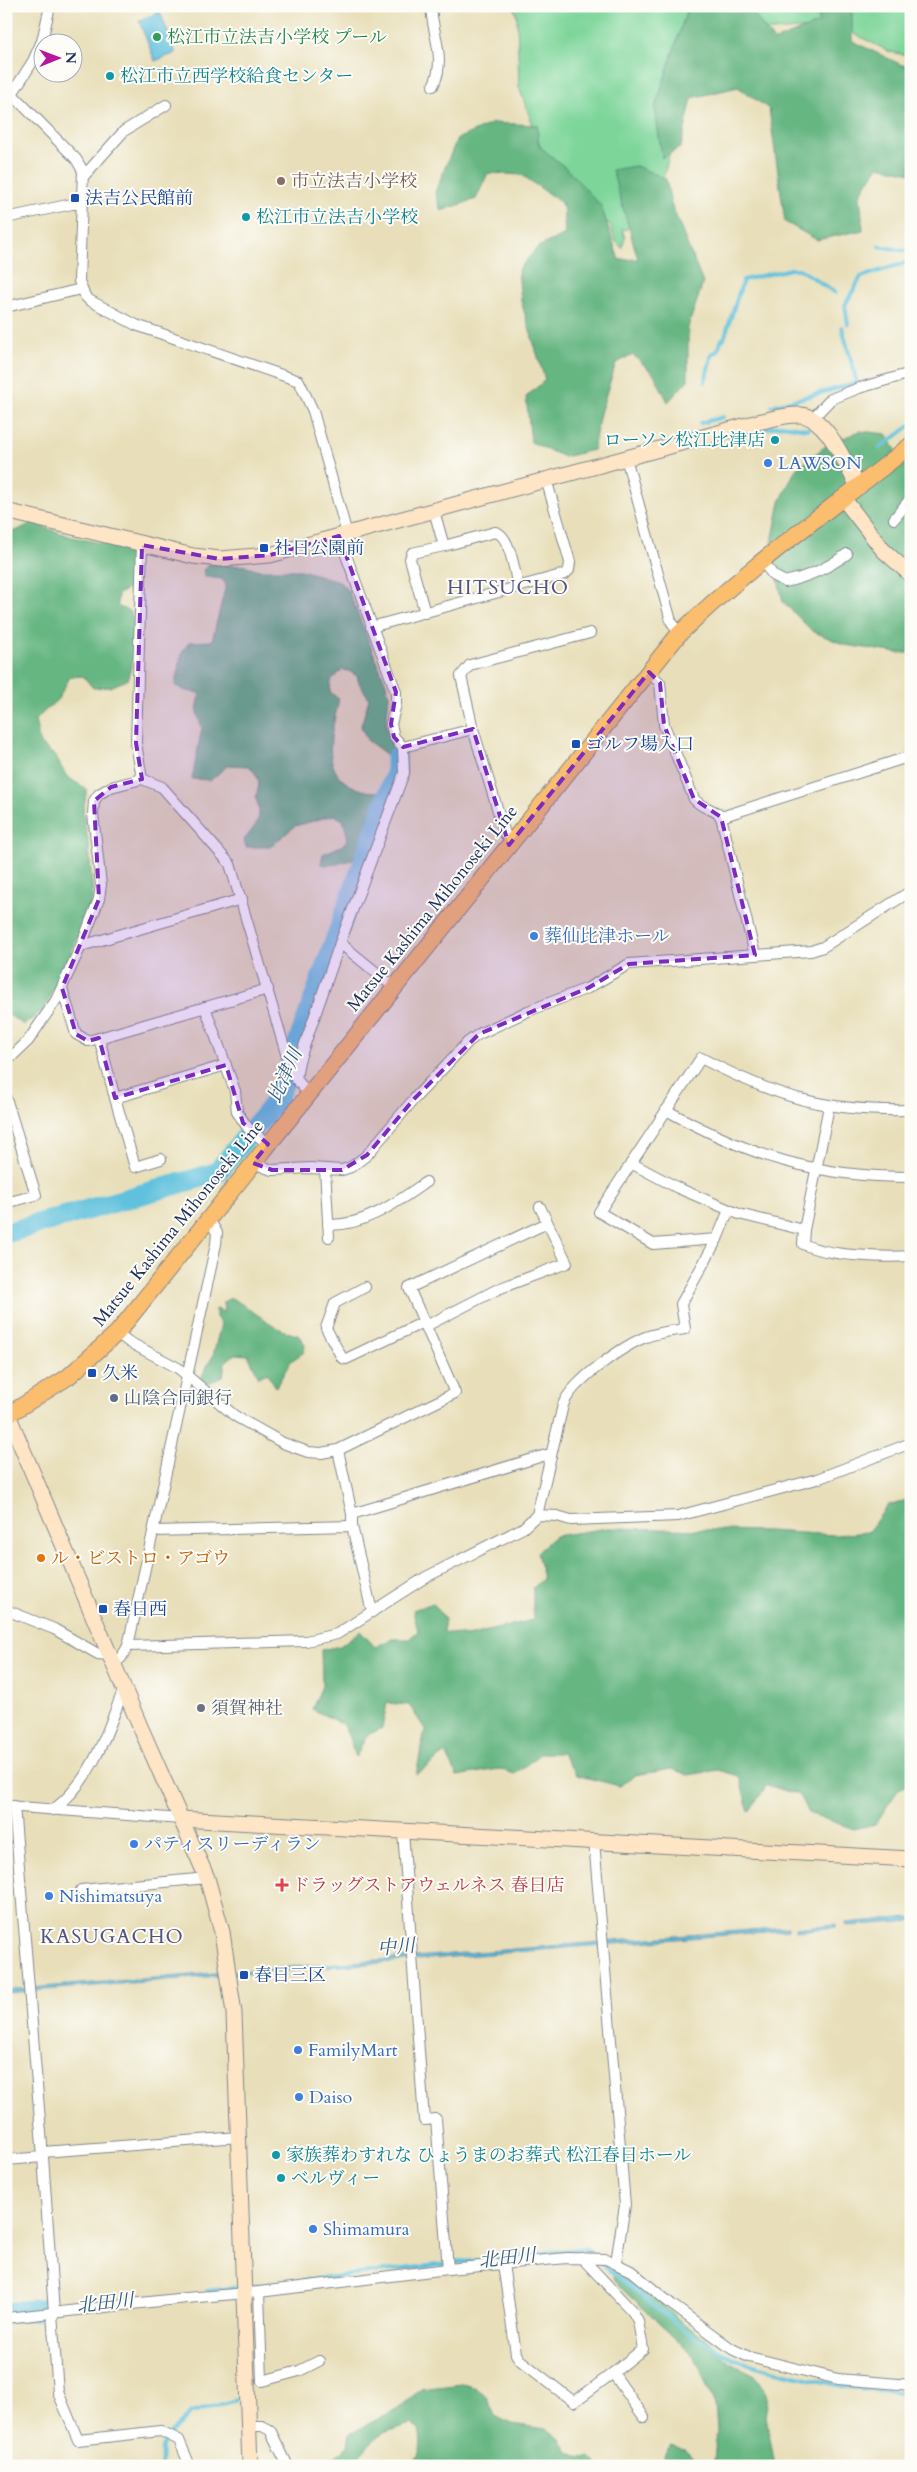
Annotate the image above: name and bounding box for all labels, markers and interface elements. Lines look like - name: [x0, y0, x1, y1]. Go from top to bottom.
- place label: 松江市立法吉小学校 プール: [167, 25, 387, 50]
- marker: 松江市立法吉小学校 プール: [151, 31, 163, 43]
- north arrow: [32, 32, 82, 82]
- text: N: [61, 52, 80, 64]
- place label: 松江市立西学校給食センター: [120, 64, 353, 89]
- marker: 松江市立西学校給食センター: [104, 70, 116, 82]
- place label: 市立法吉小学校: [291, 169, 417, 194]
- marker: 市立法吉小学校: [275, 175, 287, 187]
- place label: 法吉公民館前: [85, 186, 193, 211]
- marker: 法吉公民館前: [69, 192, 81, 204]
- place label: 松江市立法吉小学校: [256, 205, 418, 230]
- marker: 松江市立法吉小学校: [240, 211, 252, 223]
- place label: ローソン松江比津店: [604, 428, 765, 453]
- marker: ローソン松江比津店: [769, 434, 781, 446]
- place label: LAWSON: [778, 451, 862, 476]
- marker: LAWSON: [762, 457, 774, 469]
- place label: 社日公園前: [274, 536, 364, 561]
- marker: 社日公園前: [258, 542, 270, 554]
- district label: HITSUCHO: [447, 574, 569, 601]
- place label: ゴルフ場入口: [586, 732, 694, 757]
- marker: ゴルフ場入口: [570, 738, 582, 750]
- street label: Matsue Kashima Mihonoseki Line: [341, 800, 524, 1017]
- place label: 葬仙比津ホール: [544, 924, 670, 949]
- marker: 葬仙比津ホール: [528, 930, 540, 942]
- water label: 比津川: [261, 1042, 309, 1107]
- street label: Matsue Kashima Mihonoseki Line: [87, 1115, 270, 1332]
- place label: 久米: [102, 1361, 138, 1386]
- marker: 久米: [86, 1367, 98, 1379]
- place label: 山陰合同銀行: [124, 1386, 232, 1411]
- marker: 山陰合同銀行: [108, 1392, 120, 1404]
- place label: ル・ビストロ・アゴウ: [51, 1546, 230, 1571]
- marker: ル・ビストロ・アゴウ: [35, 1552, 47, 1564]
- place label: 春日西: [113, 1597, 167, 1622]
- marker: 春日西: [97, 1603, 109, 1615]
- place label: 須賀神社: [211, 1696, 283, 1721]
- marker: 須賀神社: [195, 1702, 207, 1714]
- place label: パティスリーディラン: [144, 1832, 321, 1857]
- marker: パティスリーディラン: [128, 1838, 140, 1850]
- place label: ドラッグストアウェルネス 春日店: [292, 1873, 565, 1898]
- marker: ドラッグストアウェルネス 春日店: [276, 1879, 288, 1891]
- place label: Nishimatsuya: [59, 1884, 162, 1909]
- marker: Nishimatsuya: [43, 1890, 55, 1902]
- district label: KASUGACHO: [40, 1923, 184, 1950]
- water label: 中川: [376, 1932, 418, 1962]
- place label: 春日三区: [254, 1963, 326, 1988]
- marker: 春日三区: [238, 1969, 250, 1981]
- place label: FamilyMart: [308, 2038, 398, 2063]
- marker: FamilyMart: [292, 2044, 304, 2056]
- place label: Daiso: [309, 2085, 352, 2110]
- marker: Daiso: [293, 2091, 305, 2103]
- place label: 家族葬わすれな ひょうまのお葬式 松江春日ホール: [286, 2143, 691, 2168]
- marker: 家族葬わすれな ひょうまのお葬式 松江春日ホール: [270, 2149, 282, 2161]
- place label: ベルヴィー: [291, 2166, 380, 2191]
- marker: ベルヴィー: [275, 2172, 287, 2184]
- place label: Shimamura: [323, 2217, 410, 2242]
- marker: Shimamura: [307, 2223, 319, 2235]
- water label: 北田川: [477, 2242, 539, 2274]
- water label: 北田川: [75, 2287, 137, 2319]

